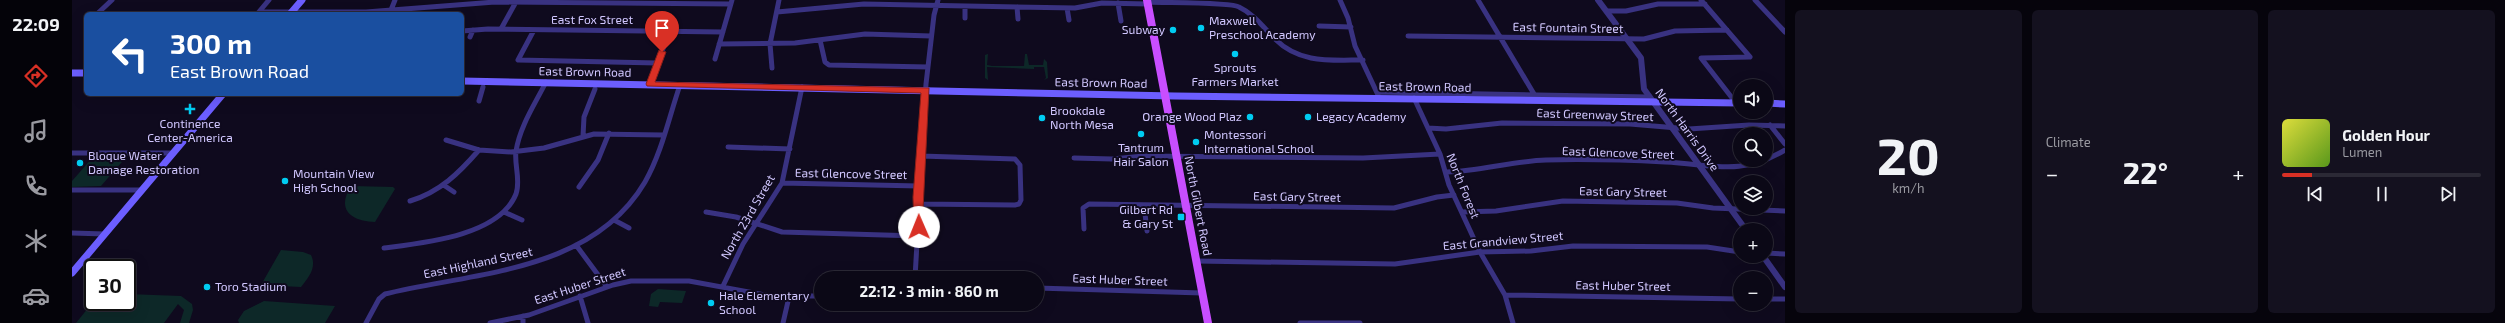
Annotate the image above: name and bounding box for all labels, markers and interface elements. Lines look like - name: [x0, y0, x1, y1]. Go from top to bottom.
- pin: [645, 11, 679, 52]
- street label: East Fox Street: [551, 12, 633, 26]
- text: 22:09: [12, 13, 60, 35]
- place label: Maxwell Preschool Academy: [1209, 13, 1316, 41]
- icon: arrive: [651, 17, 673, 39]
- street label: East Fountain Street: [1513, 19, 1624, 35]
- place label: Subway: [1122, 22, 1166, 36]
- marker: Maxwell Preschool Academy: [1196, 23, 1206, 33]
- marker: Subway: [1168, 25, 1178, 35]
- text: 300 m: [170, 26, 252, 60]
- icon: left: [104, 28, 156, 80]
- marker: Sprouts Farmers Market: [1230, 49, 1240, 59]
- text: East Brown Road: [170, 60, 309, 82]
- place label: Sprouts Farmers Market: [1191, 60, 1279, 88]
- icon: directions: [22, 62, 50, 90]
- street label: East Brown Road: [539, 63, 631, 79]
- street label: East Brown Road: [1055, 74, 1147, 90]
- street label: East Brown Road: [1379, 78, 1471, 94]
- map controls: [1733, 79, 1773, 311]
- button: sound: [1733, 79, 1773, 119]
- street label: North Harris Drive: [1653, 85, 1723, 173]
- marker: Continence Center-America: [184, 103, 196, 115]
- place label: Brookdale North Mesa: [1050, 103, 1114, 131]
- street label: East Greenway Street: [1536, 105, 1654, 123]
- place label: Orange Wood Plaz: [1142, 109, 1242, 123]
- place label: Legacy Academy: [1316, 109, 1407, 123]
- marker: Orange Wood Plaz: [1245, 112, 1255, 122]
- marker: Legacy Academy: [1303, 112, 1313, 122]
- marker: Brookdale North Mesa: [1037, 113, 1047, 123]
- place label: Continence Center-America: [147, 116, 233, 144]
- icon: music: [22, 117, 50, 145]
- text: 20: [1877, 123, 1940, 185]
- text: Golden Hour: [2342, 126, 2430, 144]
- place label: Montessori International School: [1204, 127, 1315, 155]
- button: search: [1733, 127, 1773, 167]
- marker: Tantrum Hair Salon: [1136, 129, 1146, 139]
- text: Climate: [2046, 134, 2091, 150]
- marker: Montessori International School: [1191, 137, 1201, 147]
- place label: Tantrum Hair Salon: [1113, 140, 1169, 168]
- street label: East Glencove Street: [1562, 143, 1675, 161]
- text: Lumen: [2342, 144, 2382, 160]
- place label: Bloque Water Damage Restoration: [88, 148, 199, 176]
- street label: North Forest: [1444, 151, 1484, 221]
- text: 22°: [2123, 154, 2168, 190]
- street label: North Gilbert Road: [1182, 155, 1216, 257]
- marker: Bloque Water Damage Restoration: [75, 158, 85, 168]
- text: −: [2046, 160, 2059, 186]
- text: +: [2232, 160, 2244, 186]
- street label: East Glencove Street: [795, 165, 908, 181]
- place label: Mountain View High School: [293, 166, 374, 194]
- street label: North 23rd Street: [717, 171, 777, 261]
- icon: phone: [22, 172, 50, 200]
- button: layers: [1733, 175, 1773, 215]
- marker: Mountain View High School: [280, 176, 290, 186]
- text: km/h: [1892, 180, 1924, 196]
- street label: East Gary Street: [1579, 183, 1667, 199]
- icon: previous: [2304, 183, 2326, 205]
- icon: pause: [2371, 183, 2393, 205]
- icon: next: [2437, 183, 2459, 205]
- street label: East Gary Street: [1253, 188, 1341, 204]
- place label: Gilbert Rd & Gary St: [1119, 202, 1173, 230]
- position arrow: [898, 206, 940, 248]
- marker: Gilbert Rd & Gary St: [1176, 212, 1186, 222]
- button: +: [1733, 223, 1773, 263]
- icon: climate: [22, 227, 50, 255]
- street label: East Grandview Street: [1442, 228, 1564, 252]
- street label: East Highland Street: [422, 244, 534, 280]
- speed limit sign: 30: [84, 259, 136, 311]
- street label: East Huber Street: [532, 264, 628, 306]
- street label: East Huber Street: [1072, 270, 1168, 288]
- button: −: [1733, 271, 1773, 311]
- street label: East Huber Street: [1575, 277, 1671, 293]
- place label: Toro Stadium: [215, 279, 287, 293]
- icon: car: [22, 282, 50, 310]
- marker: Toro Stadium: [202, 282, 212, 292]
- text: 22:12 · 3 min · 860 m: [859, 282, 999, 300]
- place label: Hale Elementary School: [719, 288, 810, 316]
- marker: Hale Elementary School: [706, 298, 716, 308]

